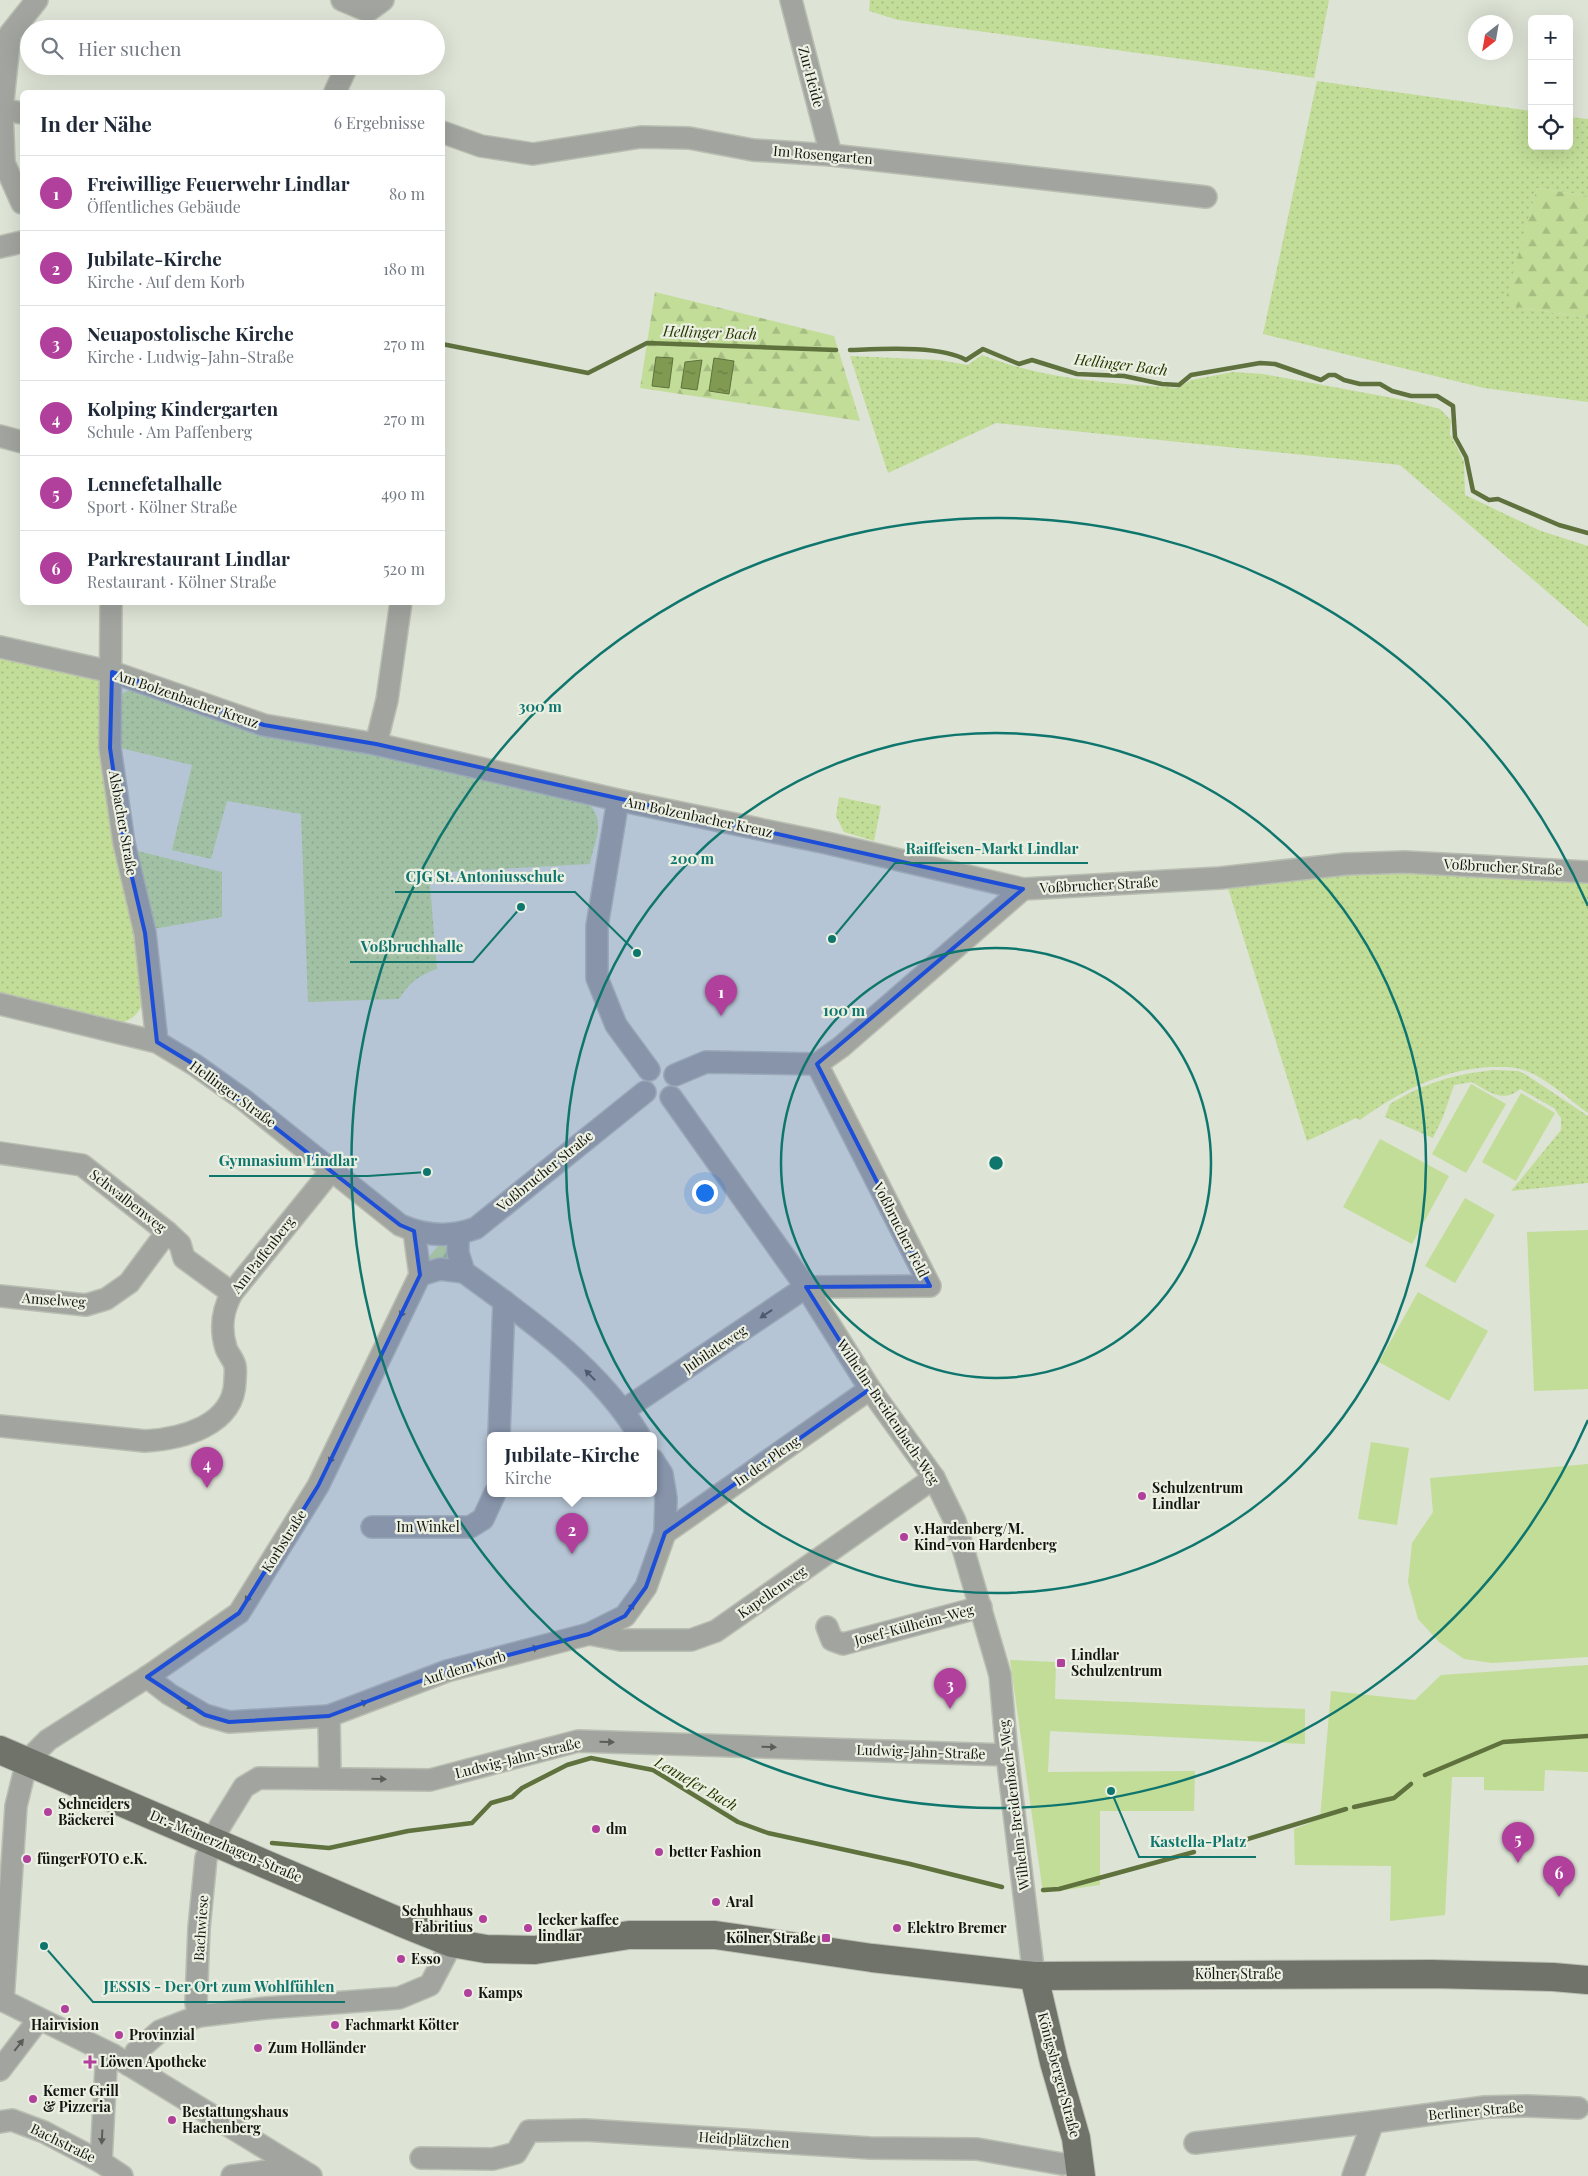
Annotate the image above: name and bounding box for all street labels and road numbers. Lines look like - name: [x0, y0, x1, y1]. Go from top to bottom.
- street label: Zur Heide: [794, 44, 829, 110]
- street label: Im Rosengarten: [772, 141, 874, 168]
- street label: Am Bolzenbacher Kreuz: [112, 665, 262, 732]
- street label: Alsbacher Straße: [105, 768, 142, 877]
- street label: Am Bolzenbacher Kreuz: [623, 791, 775, 842]
- street label: Voßbrucher Straße: [1442, 854, 1563, 879]
- street label: Voßbrucher Straße: [1038, 872, 1159, 897]
- street label: Hellinger Straße: [186, 1056, 280, 1131]
- street label: Voßbrucher Straße: [492, 1126, 597, 1216]
- street label: Schwalbenweg: [86, 1165, 171, 1237]
- street label: Voßbrucher Feld: [869, 1178, 934, 1281]
- street label: Am Paffenberg: [226, 1212, 299, 1298]
- street label: Amselweg: [21, 1288, 87, 1311]
- street label: Jubilateweg: [678, 1320, 751, 1377]
- street label: Wilhelm-Breidenbach-Weg: [832, 1335, 945, 1489]
- street label: In der Pleng: [730, 1431, 804, 1490]
- street label: Korbstraße: [257, 1506, 310, 1576]
- street label: Im Winkel: [396, 1517, 460, 1536]
- street label: Kapellenweg: [734, 1561, 810, 1622]
- street label: Josef-Külheim-Weg: [851, 1599, 976, 1650]
- street label: Auf dem Korb: [419, 1646, 508, 1690]
- street label: Wilhelm-Breidenbach-Weg: [994, 1718, 1033, 1892]
- street label: Ludwig-Jahn-Straße: [453, 1733, 583, 1782]
- street label: Ludwig-Jahn-Straße: [856, 1740, 986, 1763]
- street label: Dr.-Meinerzhagen-Straße: [147, 1805, 305, 1886]
- street label: Bachwiese: [189, 1894, 212, 1962]
- street label: Kölner Straße: [1195, 1964, 1281, 1983]
- street label: Königsberger Straße: [1034, 2010, 1085, 2140]
- street label: Berliner Straße: [1427, 2097, 1524, 2124]
- street label: Bachstraße: [27, 2119, 99, 2167]
- street label: Heidplätzchen: [698, 2127, 791, 2152]

